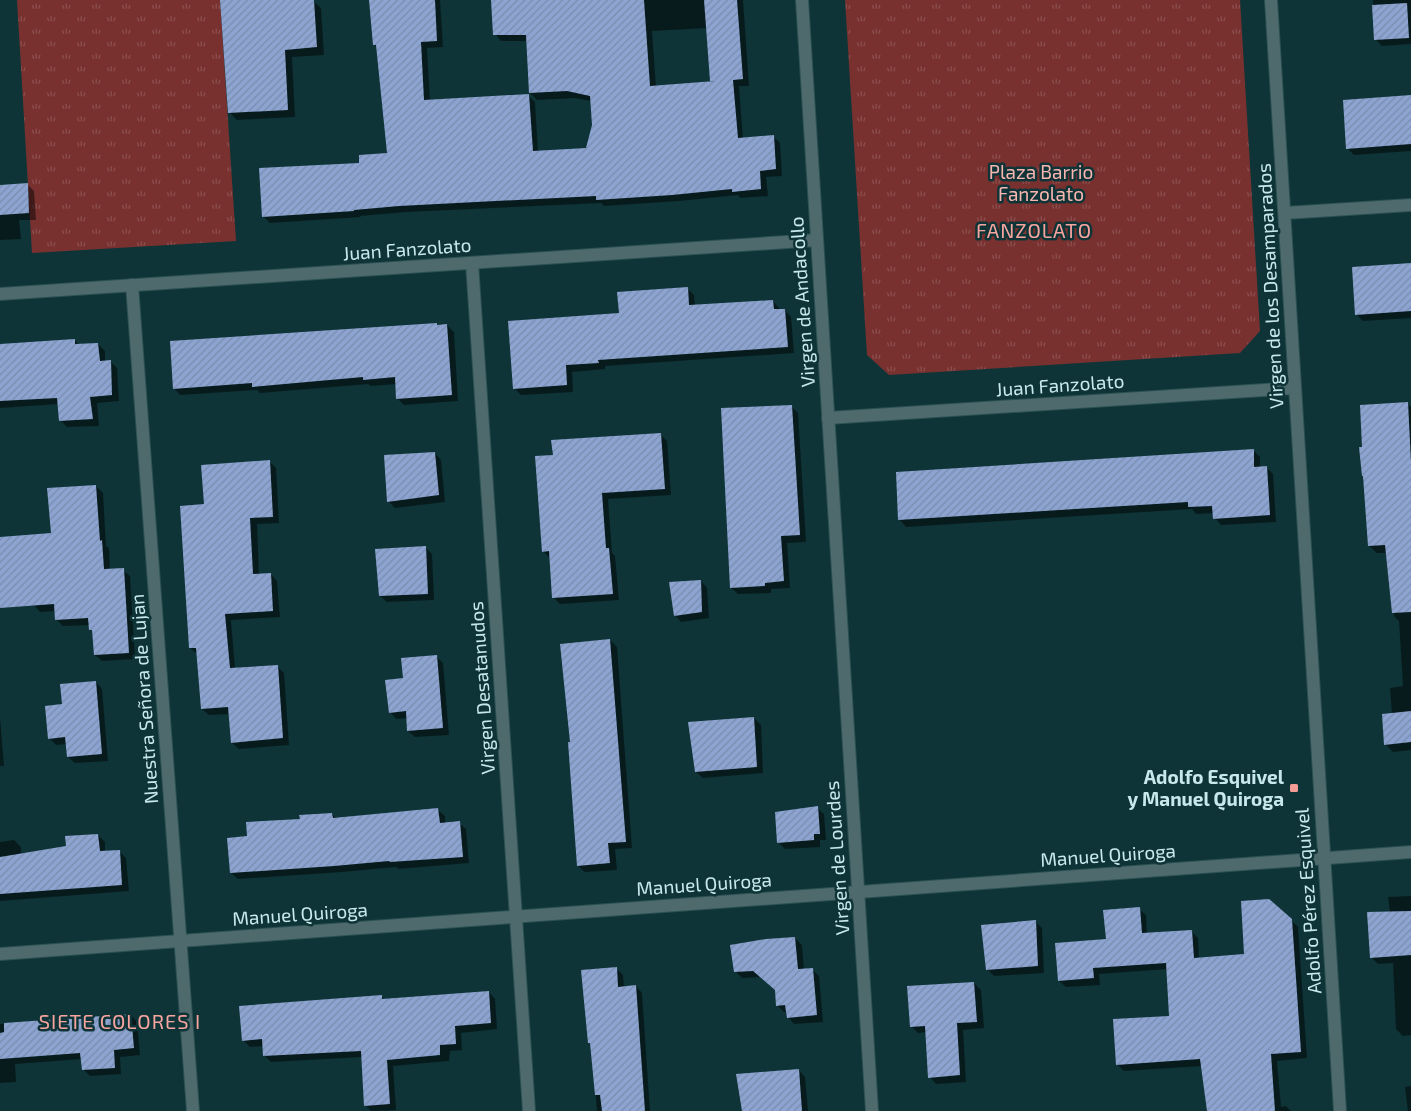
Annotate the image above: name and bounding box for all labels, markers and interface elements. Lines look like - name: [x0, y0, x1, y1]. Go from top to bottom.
- park label: Plaza Barrio Fanzolato: [989, 160, 1093, 205]
- street label: Virgen de los Desamparados: [1252, 163, 1287, 409]
- street label: Virgen de Andacollo: [784, 216, 819, 388]
- district label: FANZOLATO: [976, 218, 1092, 242]
- street label: Juan Fanzolato: [342, 233, 472, 264]
- street label: Juan Fanzolato: [995, 369, 1125, 400]
- street label: Nuestra Señora de Lujan: [125, 593, 162, 805]
- street label: Virgen Desatanudos: [464, 601, 499, 775]
- place label: Adolfo Esquivel y Manuel Quiroga: [1127, 765, 1285, 811]
- street label: Virgen de Lourdes: [820, 780, 853, 936]
- marker: Adolfo Esquivel y Manuel Quiroga: [1288, 782, 1300, 794]
- street label: Adolfo Pérez Esquivel: [1290, 807, 1325, 995]
- street label: Manuel Quiroga: [1039, 838, 1177, 871]
- street label: Manuel Quiroga: [635, 867, 773, 900]
- street label: Manuel Quiroga: [231, 897, 369, 930]
- district label: SIETE COLORES I: [39, 1009, 201, 1033]

